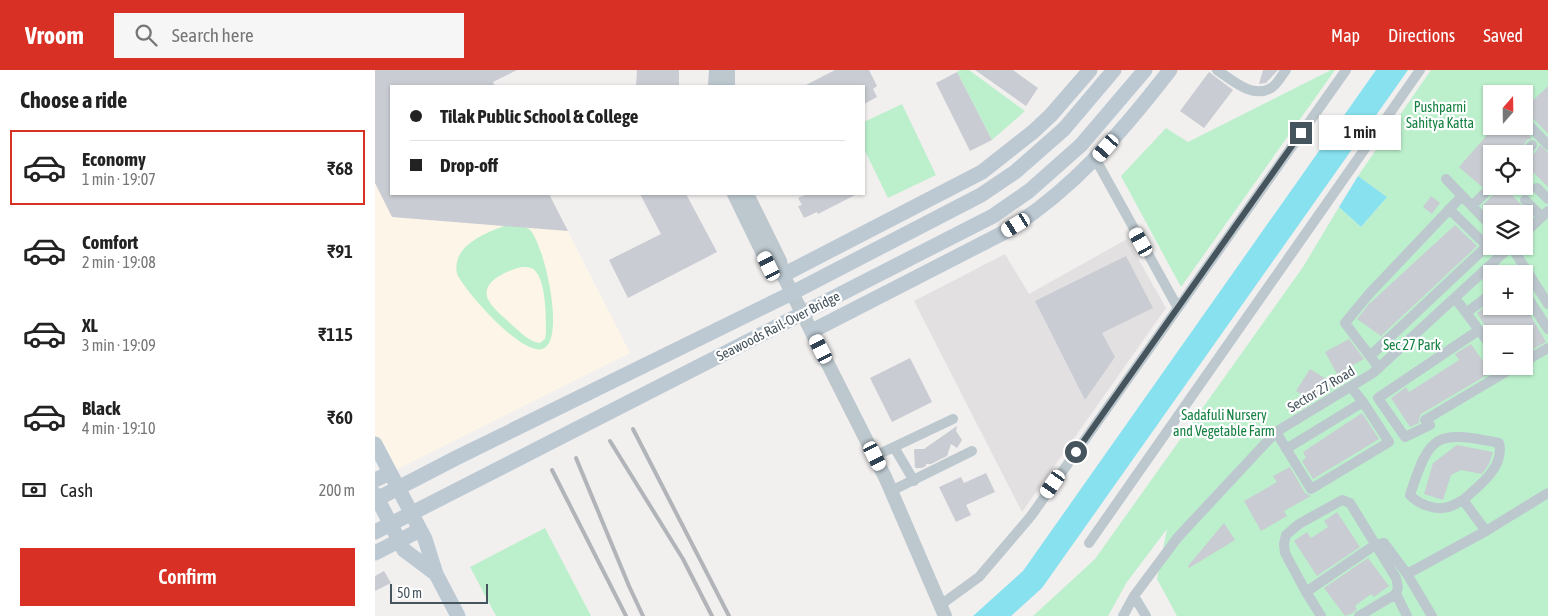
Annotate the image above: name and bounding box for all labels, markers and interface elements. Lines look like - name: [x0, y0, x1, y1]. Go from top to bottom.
- search box: [114, 13, 464, 58]
- icon: search: [132, 21, 160, 49]
- text: Vroom: [25, 22, 84, 49]
- text: Search here: [172, 24, 254, 46]
- text: Map: [1331, 25, 1360, 46]
- text: Directions: [1388, 25, 1455, 46]
- text: Saved: [1483, 25, 1523, 46]
- north arrow: [1483, 85, 1533, 135]
- map controls: [1483, 85, 1533, 375]
- text: Choose a ride: [20, 87, 127, 113]
- park label: Pushparni Sahitya Katta: [1406, 99, 1474, 131]
- text: Tilak Public School & College: [440, 105, 638, 127]
- callout: 1 min: [1319, 116, 1401, 150]
- route end: [1290, 122, 1312, 144]
- text: 1 min: [1344, 123, 1376, 141]
- car: [1090, 132, 1121, 164]
- icon: car: [22, 145, 67, 190]
- button: locate: [1483, 145, 1533, 195]
- text: Economy: [82, 148, 146, 170]
- text: Drop-off: [440, 154, 498, 176]
- text: ₹68: [327, 157, 353, 179]
- text: 1 min · 19:07: [82, 170, 156, 188]
- button: layers: [1483, 205, 1533, 255]
- car: [999, 211, 1032, 239]
- car: [1127, 225, 1154, 259]
- icon: car: [22, 228, 67, 273]
- text: Comfort: [82, 231, 138, 253]
- text: ₹91: [327, 240, 353, 262]
- car: [755, 249, 782, 283]
- text: 2 min · 19:08: [82, 253, 156, 271]
- button: +: [1483, 265, 1533, 315]
- street label: Seawoods Rail-Over Bridge: [714, 288, 842, 364]
- icon: car: [22, 311, 67, 356]
- text: XL: [82, 314, 98, 336]
- text: ₹115: [318, 323, 353, 345]
- button: −: [1483, 325, 1533, 375]
- car: [807, 332, 834, 366]
- text: 3 min · 19:09: [82, 336, 156, 354]
- park label: Sec 27 Park: [1383, 337, 1441, 353]
- street label: Sector 27 Road: [1284, 363, 1358, 415]
- icon: car: [22, 394, 67, 439]
- text: Black: [82, 397, 120, 419]
- text: ₹60: [327, 406, 353, 428]
- park label: Sadafuli Nursery and Vegetable Farm: [1173, 407, 1275, 439]
- text: 4 min · 19:10: [82, 419, 155, 437]
- car: [861, 439, 888, 473]
- route start: [1065, 441, 1087, 463]
- car: [1038, 467, 1067, 501]
- icon: cash: [20, 476, 48, 504]
- text: Cash: [60, 479, 93, 501]
- text: 200 m: [319, 481, 355, 499]
- button: Confirm: [20, 548, 355, 606]
- scale bar: [390, 581, 487, 604]
- text: 50 m: [397, 585, 422, 601]

